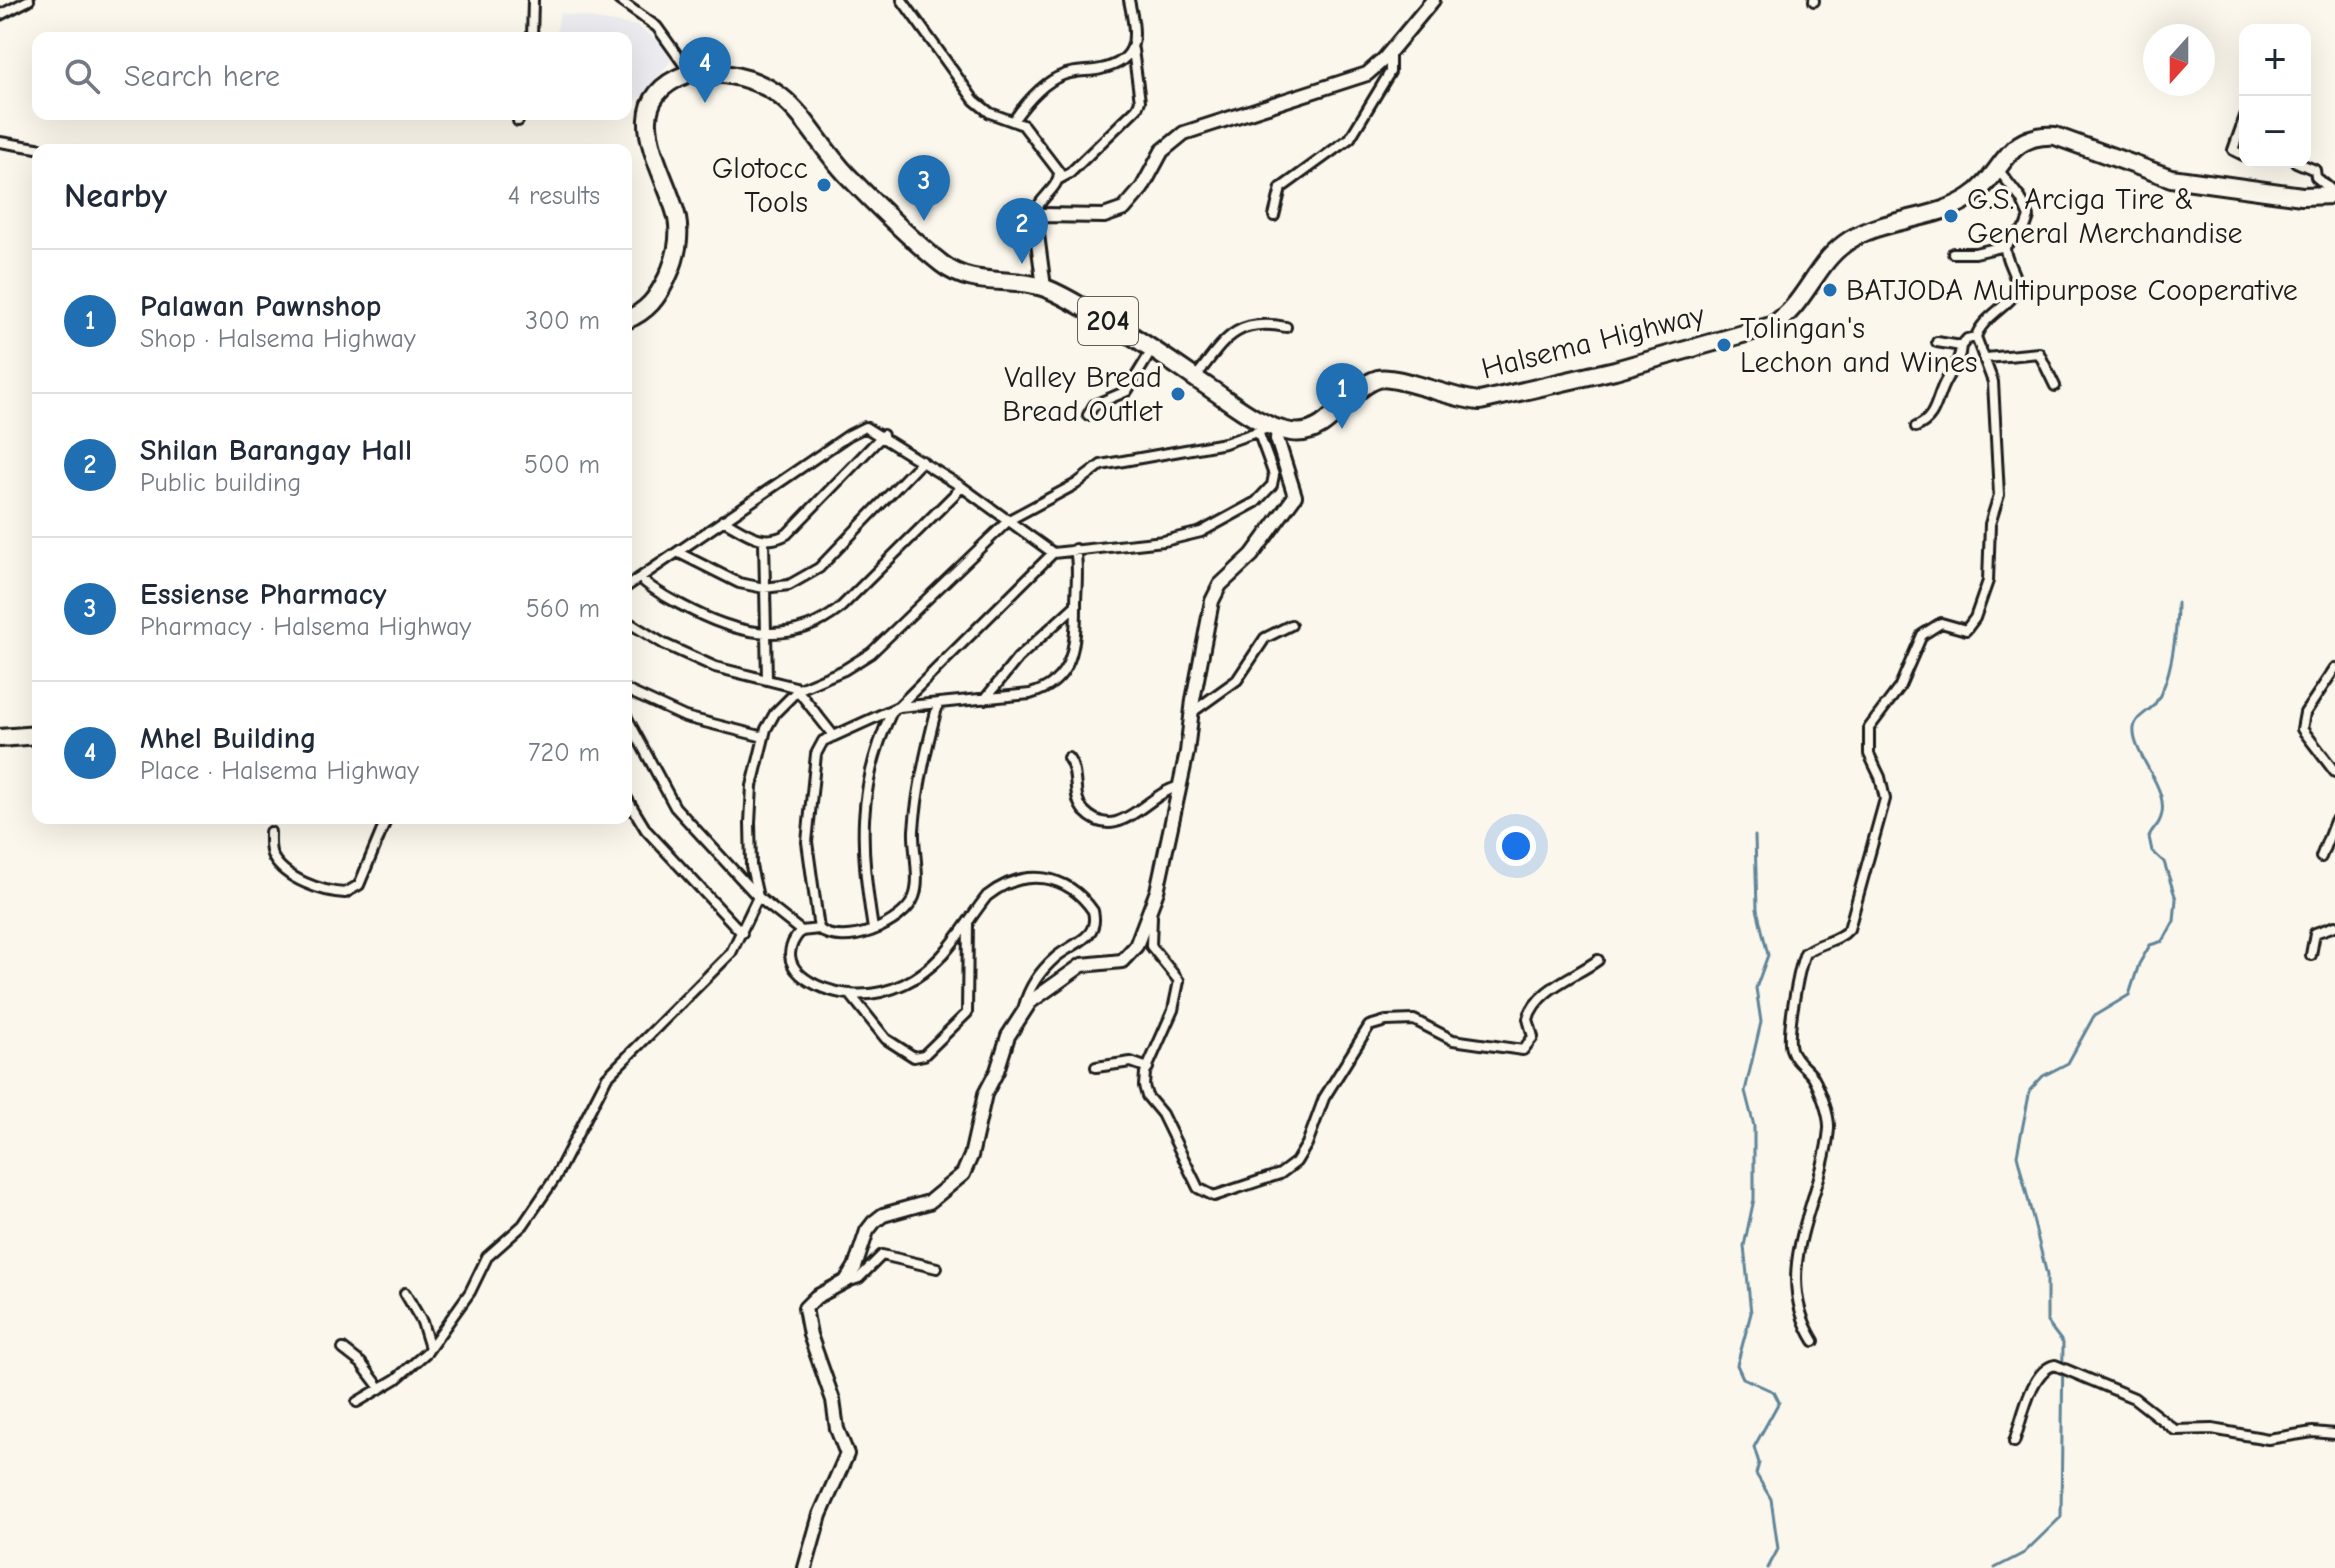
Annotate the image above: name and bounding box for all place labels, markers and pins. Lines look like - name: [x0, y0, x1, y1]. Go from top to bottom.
- pin: 4: [679, 37, 731, 103]
- place label: Glotocc Tools: [712, 151, 808, 220]
- pin: 3: [898, 155, 950, 221]
- marker: Glotocc Tools: [815, 176, 833, 194]
- place label: G.S. Arciga Tire & General Merchandise: [1967, 182, 2242, 251]
- pin: 2: [996, 198, 1048, 264]
- marker: G.S. Arciga Tire & General Merchandise: [1942, 207, 1960, 225]
- place label: BATJODA Multipurpose Cooperative: [1846, 273, 2298, 308]
- marker: BATJODA Multipurpose Cooperative: [1821, 281, 1839, 299]
- place label: Tolingan's Lechon and Wines: [1740, 311, 1977, 380]
- marker: Tolingan's Lechon and Wines: [1715, 336, 1733, 354]
- place label: Valley Bread Bread Outlet: [1002, 360, 1163, 429]
- pin: 1: [1316, 363, 1368, 429]
- marker: Valley Bread Bread Outlet: [1169, 385, 1187, 403]

